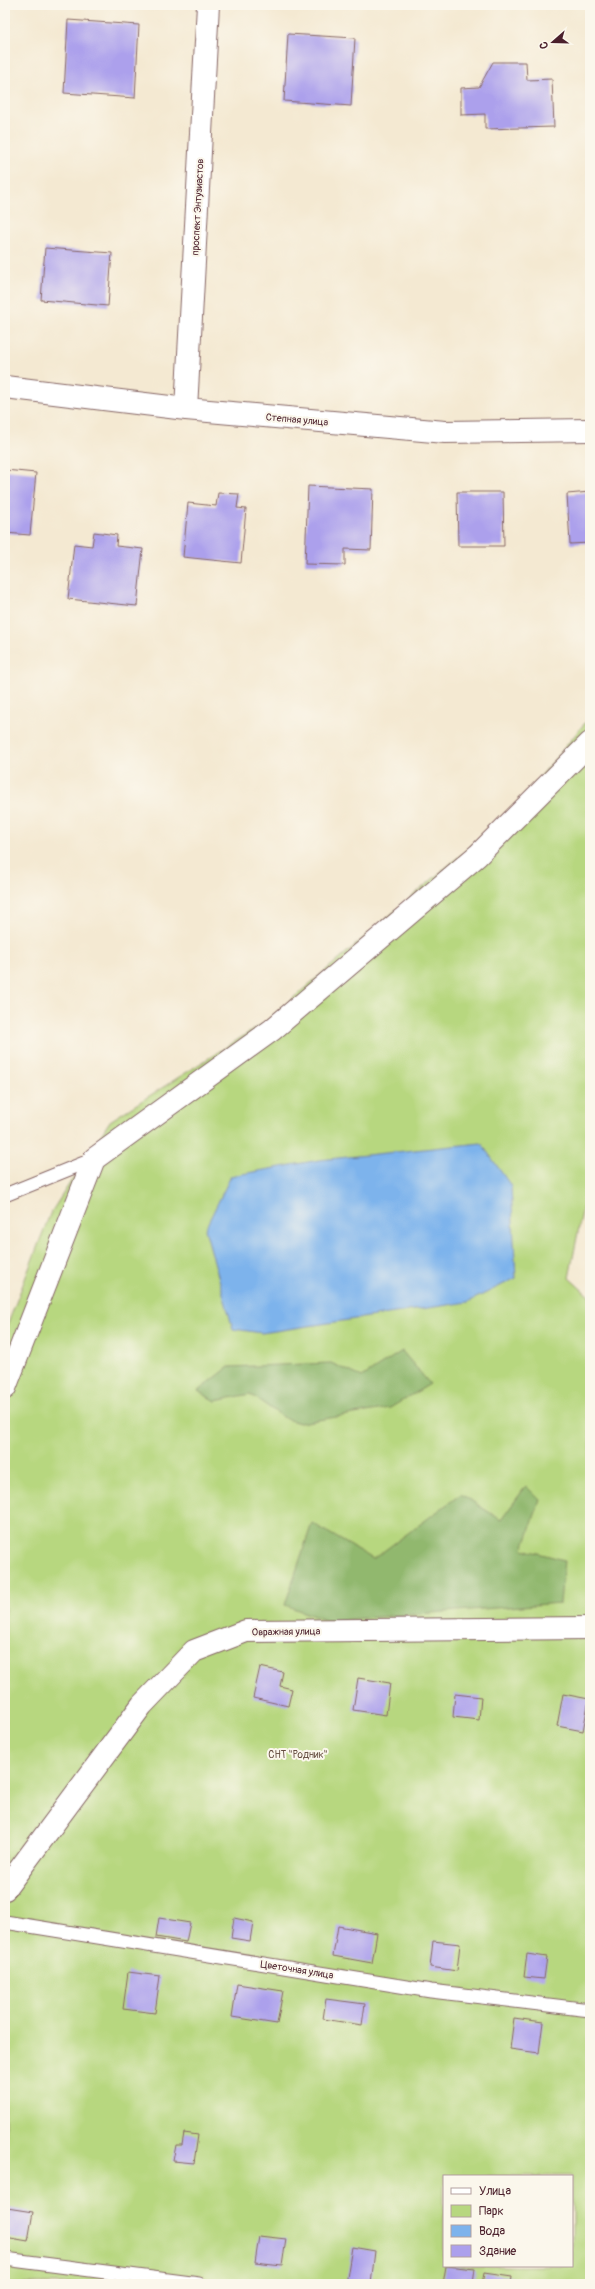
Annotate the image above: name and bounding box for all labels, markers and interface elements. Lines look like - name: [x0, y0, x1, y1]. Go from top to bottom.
- north arrow: [533, 22, 573, 62]
- text: С: [537, 40, 551, 51]
- street label: проспект Энтузиастов: [189, 158, 207, 256]
- street label: Степная улица: [265, 411, 329, 429]
- street label: Овражная улица: [252, 1625, 321, 1639]
- park label: СНТ "Родник": [268, 1749, 328, 1761]
- street label: Цветочная улица: [259, 1958, 335, 1982]
- legend: [443, 2175, 573, 2267]
- text: Улица: [479, 2184, 511, 2199]
- text: Парк: [479, 2204, 504, 2219]
- text: Вода: [479, 2224, 505, 2239]
- text: Здание: [479, 2244, 516, 2259]

